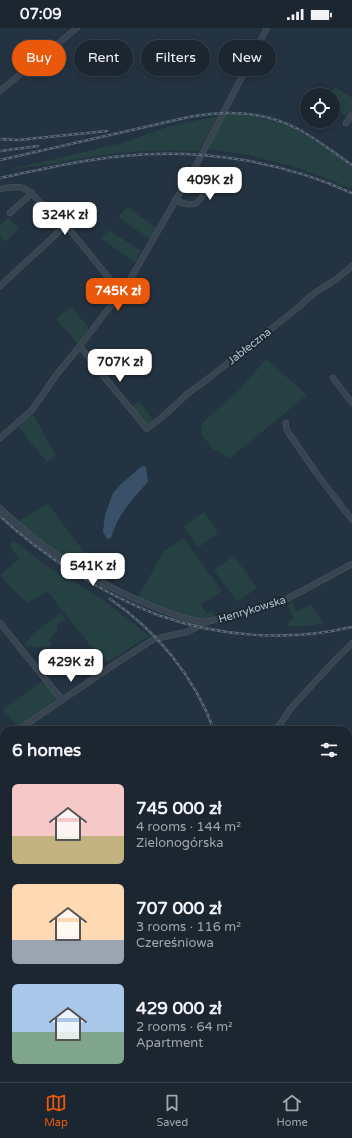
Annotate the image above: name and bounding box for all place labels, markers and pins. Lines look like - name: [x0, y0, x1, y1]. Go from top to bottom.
- pin: 409K zł: [173, 167, 247, 201]
- pin: 324K zł: [28, 202, 102, 236]
- pin: 745K zł: [81, 278, 155, 312]
- pin: 707K zł: [83, 349, 157, 383]
- pin: 541K zł: [56, 553, 130, 587]
- pin: 429K zł: [34, 649, 108, 683]

